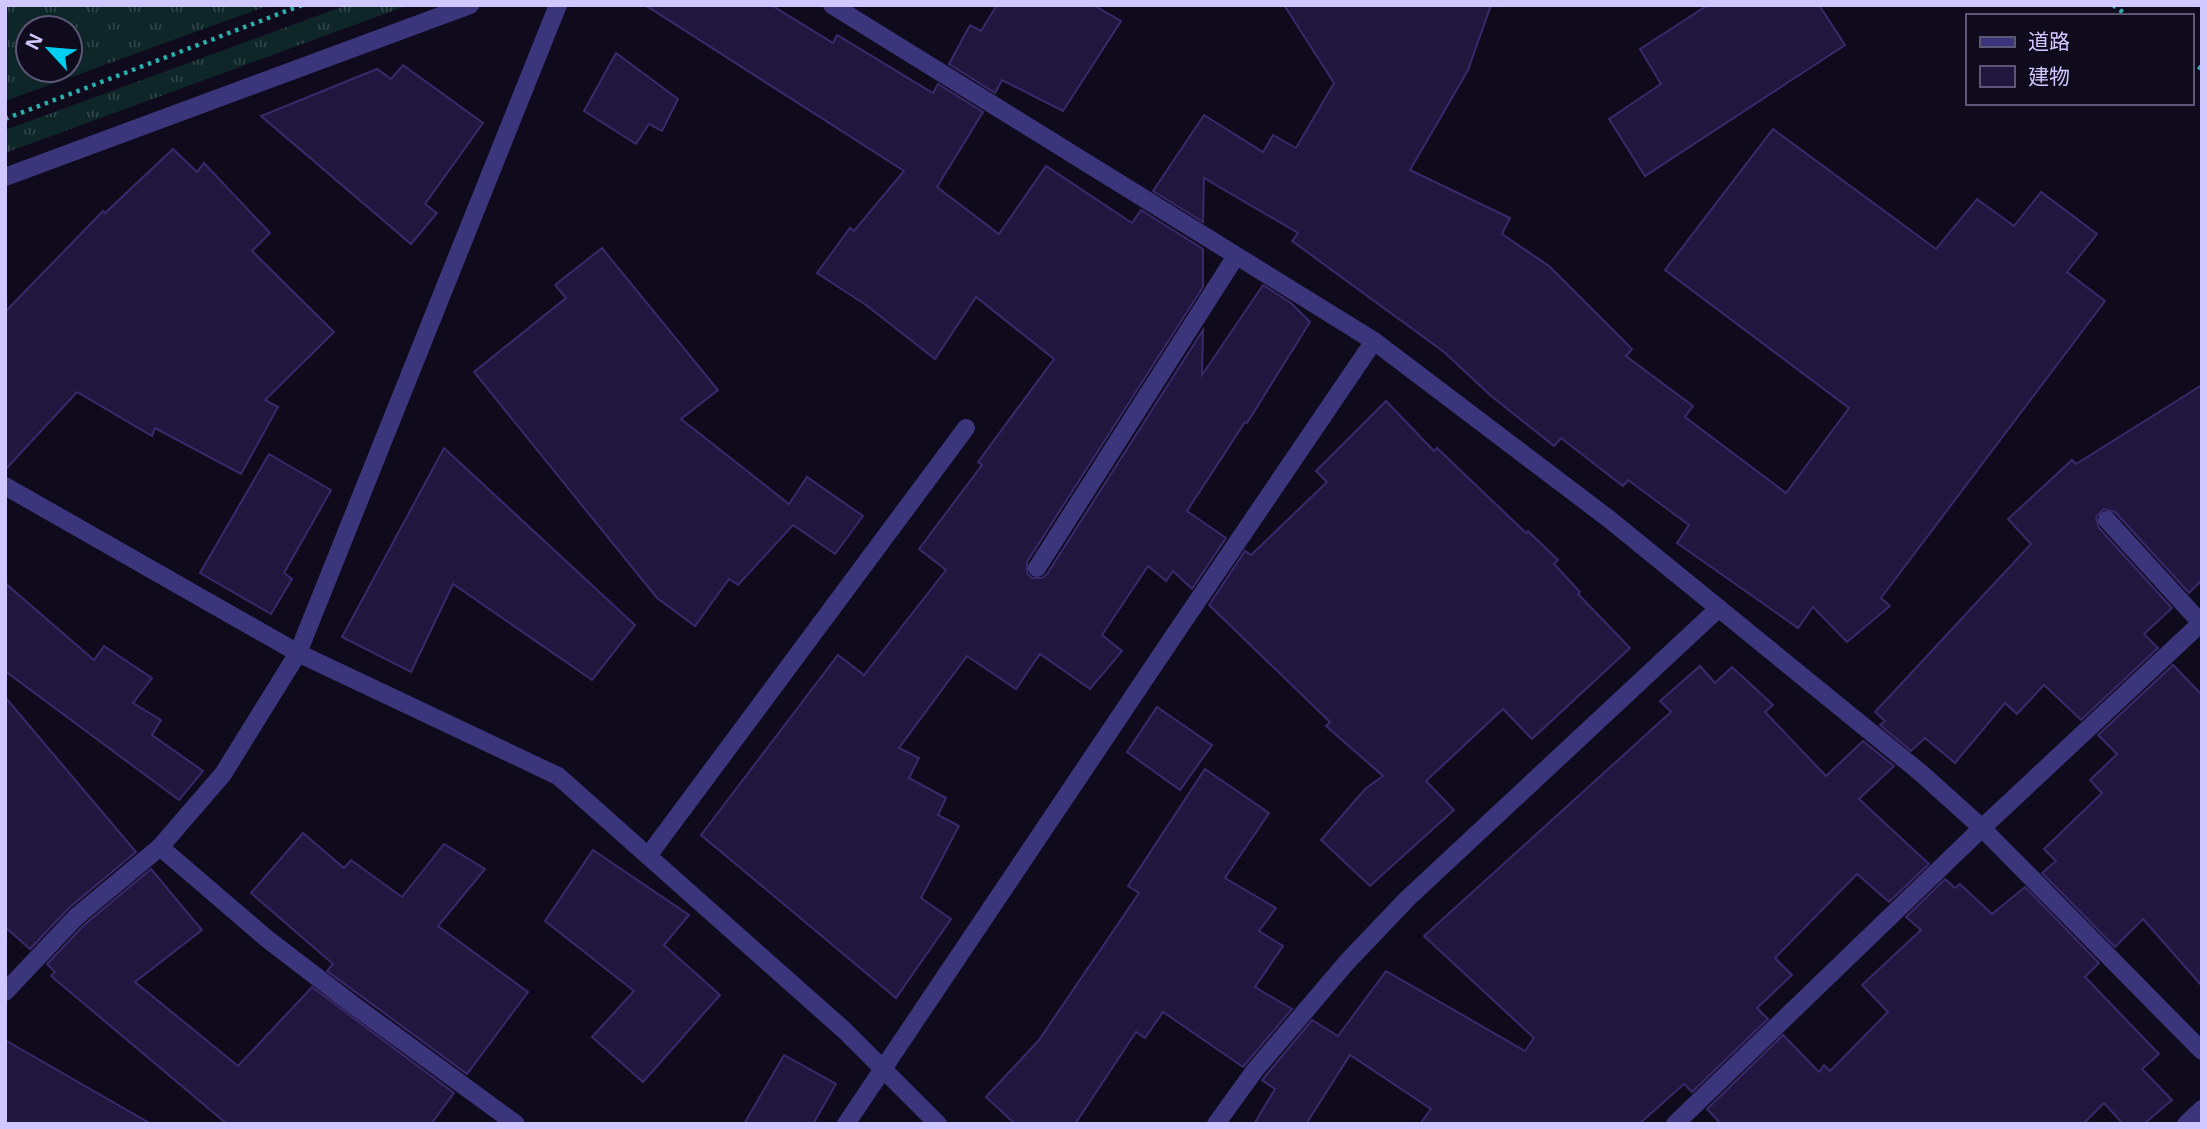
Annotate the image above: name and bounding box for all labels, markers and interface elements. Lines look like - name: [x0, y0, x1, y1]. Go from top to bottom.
- north arrow: [14, 14, 84, 84]
- legend: [1966, 14, 2193, 105]
- text: 道路: [2028, 27, 2070, 55]
- text: N: [19, 29, 49, 54]
- text: 建物: [2028, 62, 2070, 90]

